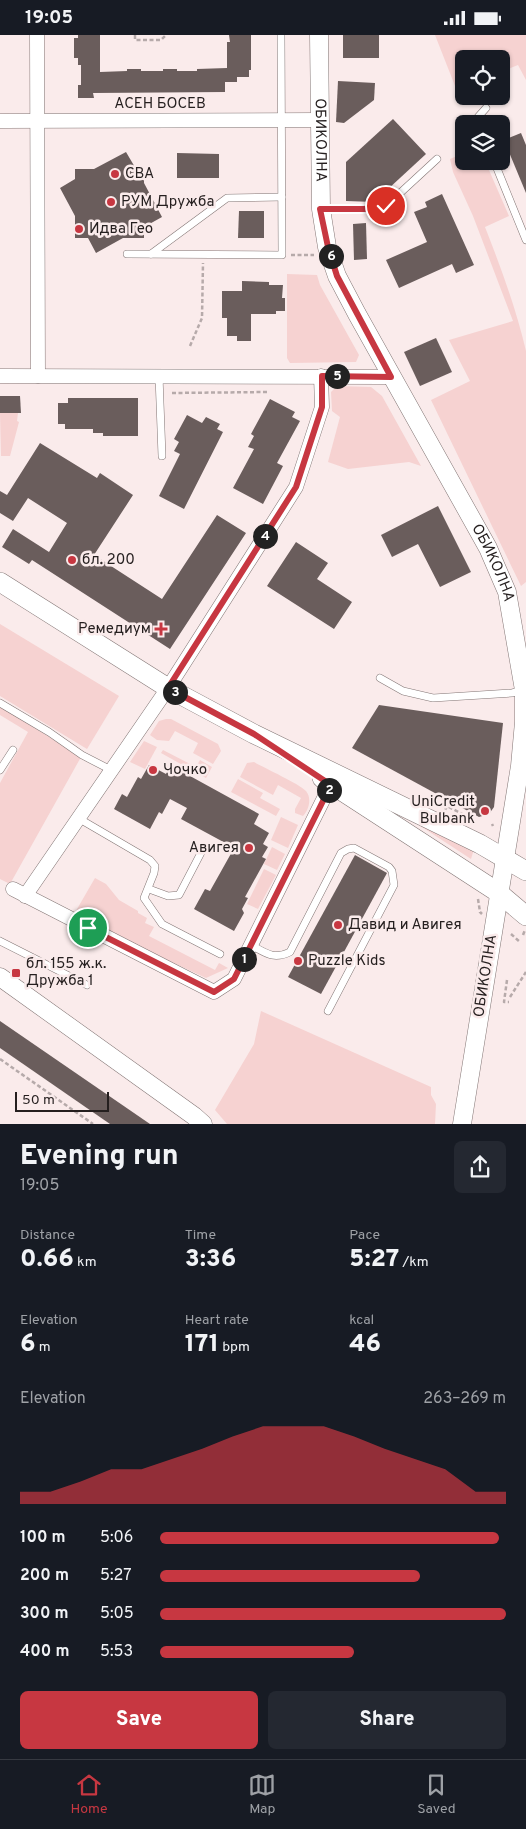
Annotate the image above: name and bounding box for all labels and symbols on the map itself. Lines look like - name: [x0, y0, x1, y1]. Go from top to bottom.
- street label: АСЕН БОСЕВ: [114, 95, 206, 114]
- street label: ОБИКОЛНА: [310, 98, 330, 182]
- place label: CBA: [125, 165, 154, 184]
- marker: CBA: [109, 168, 121, 180]
- pin: [365, 185, 407, 227]
- place label: РУМ Дружба: [121, 193, 214, 212]
- marker: РУМ Дружба: [105, 196, 117, 208]
- place label: Идва Гео: [89, 220, 153, 239]
- marker: Идва Гео: [73, 223, 85, 235]
- pin: 6: [318, 243, 344, 269]
- pin: 5: [324, 363, 350, 389]
- street label: ОБИКОЛНА: [467, 521, 518, 603]
- pin: 4: [252, 523, 278, 549]
- place label: бл. 200: [82, 551, 135, 570]
- marker: бл. 200: [66, 554, 78, 566]
- place label: Ремедиум: [78, 620, 151, 639]
- marker: Ремедиум: [155, 623, 167, 635]
- pin: 3: [162, 679, 188, 705]
- place label: Чочко: [163, 761, 207, 780]
- marker: Чочко: [147, 764, 159, 776]
- pin: 2: [316, 777, 342, 803]
- place label: UniCredit Bulbank: [411, 793, 475, 829]
- marker: UniCredit Bulbank: [479, 805, 491, 817]
- place label: Авигея: [189, 839, 239, 858]
- marker: Авигея: [243, 842, 255, 854]
- pin: [67, 907, 109, 949]
- place label: Давид и Авигея: [348, 916, 462, 935]
- marker: Давид и Авигея: [332, 919, 344, 931]
- street label: ОБИКОЛНА: [470, 933, 502, 1019]
- pin: 1: [232, 947, 256, 971]
- place label: Puzzle Kids: [308, 952, 386, 971]
- place label: бл. 155 ж.к. Дружба 1: [26, 955, 106, 991]
- marker: Puzzle Kids: [292, 955, 304, 967]
- marker: бл. 155 ж.к. Дружба 1: [10, 967, 22, 979]
- scale bar: [15, 1089, 109, 1112]

